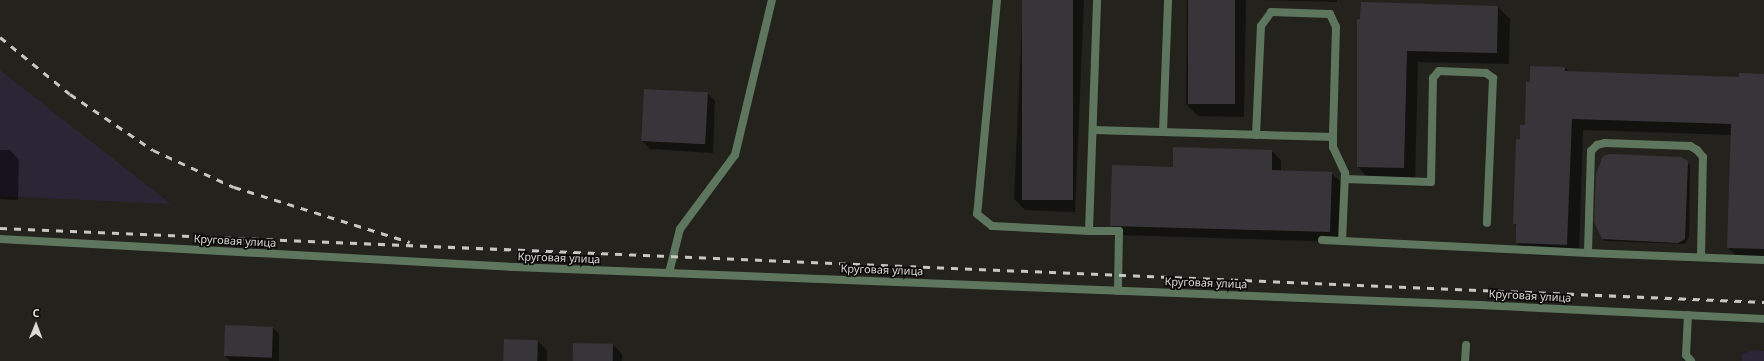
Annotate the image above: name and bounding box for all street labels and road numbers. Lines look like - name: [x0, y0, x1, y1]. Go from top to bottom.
- street label: Круговая улица: [193, 232, 277, 250]
- street label: Круговая улица: [517, 250, 601, 266]
- street label: Круговая улица: [840, 262, 924, 278]
- street label: Круговая улица: [1164, 275, 1248, 291]
- street label: Круговая улица: [1488, 287, 1572, 305]

